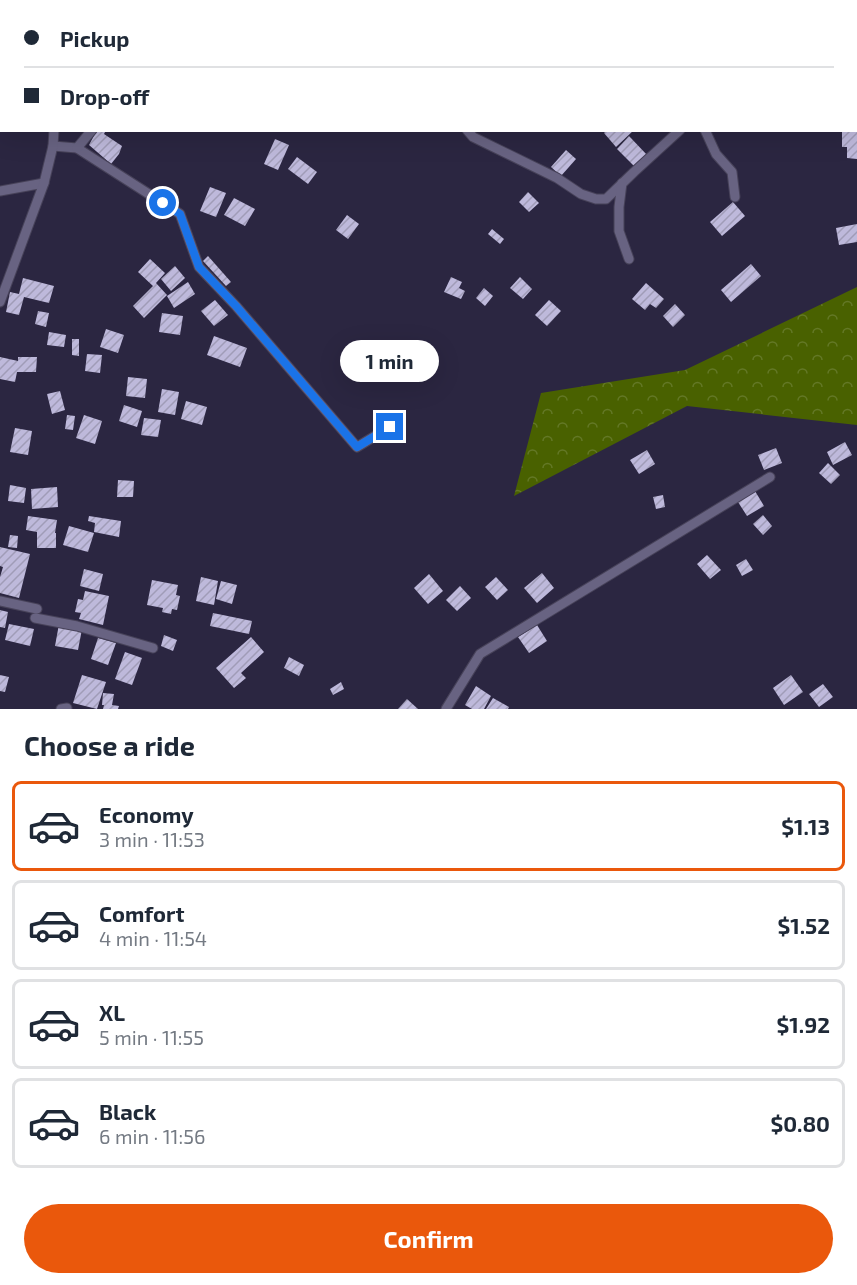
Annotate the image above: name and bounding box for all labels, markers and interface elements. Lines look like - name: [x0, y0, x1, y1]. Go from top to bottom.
- text: Pickup: [60, 25, 129, 51]
- text: Drop-off: [60, 83, 149, 109]
- route start: [149, 189, 176, 216]
- callout: 1 min: [340, 340, 440, 382]
- text: 1 min: [365, 349, 414, 373]
- route end: [376, 413, 403, 440]
- text: Choose a ride: [24, 729, 195, 761]
- icon: car: [27, 799, 81, 853]
- text: Economy: [99, 801, 194, 827]
- text: $1.13: [781, 813, 830, 839]
- text: 3 min · 11:53: [99, 827, 205, 851]
- icon: car: [27, 898, 81, 952]
- text: Comfort: [99, 900, 184, 926]
- text: $1.52: [777, 912, 830, 938]
- text: 4 min · 11:54: [99, 926, 207, 950]
- icon: car: [27, 997, 81, 1051]
- text: XL: [99, 999, 125, 1025]
- text: $1.92: [777, 1011, 830, 1037]
- text: 5 min · 11:55: [99, 1025, 204, 1049]
- icon: car: [27, 1096, 81, 1150]
- text: Black: [99, 1098, 156, 1124]
- text: $0.80: [770, 1110, 830, 1136]
- text: 6 min · 11:56: [99, 1124, 205, 1148]
- button: Confirm: [24, 1204, 833, 1273]

